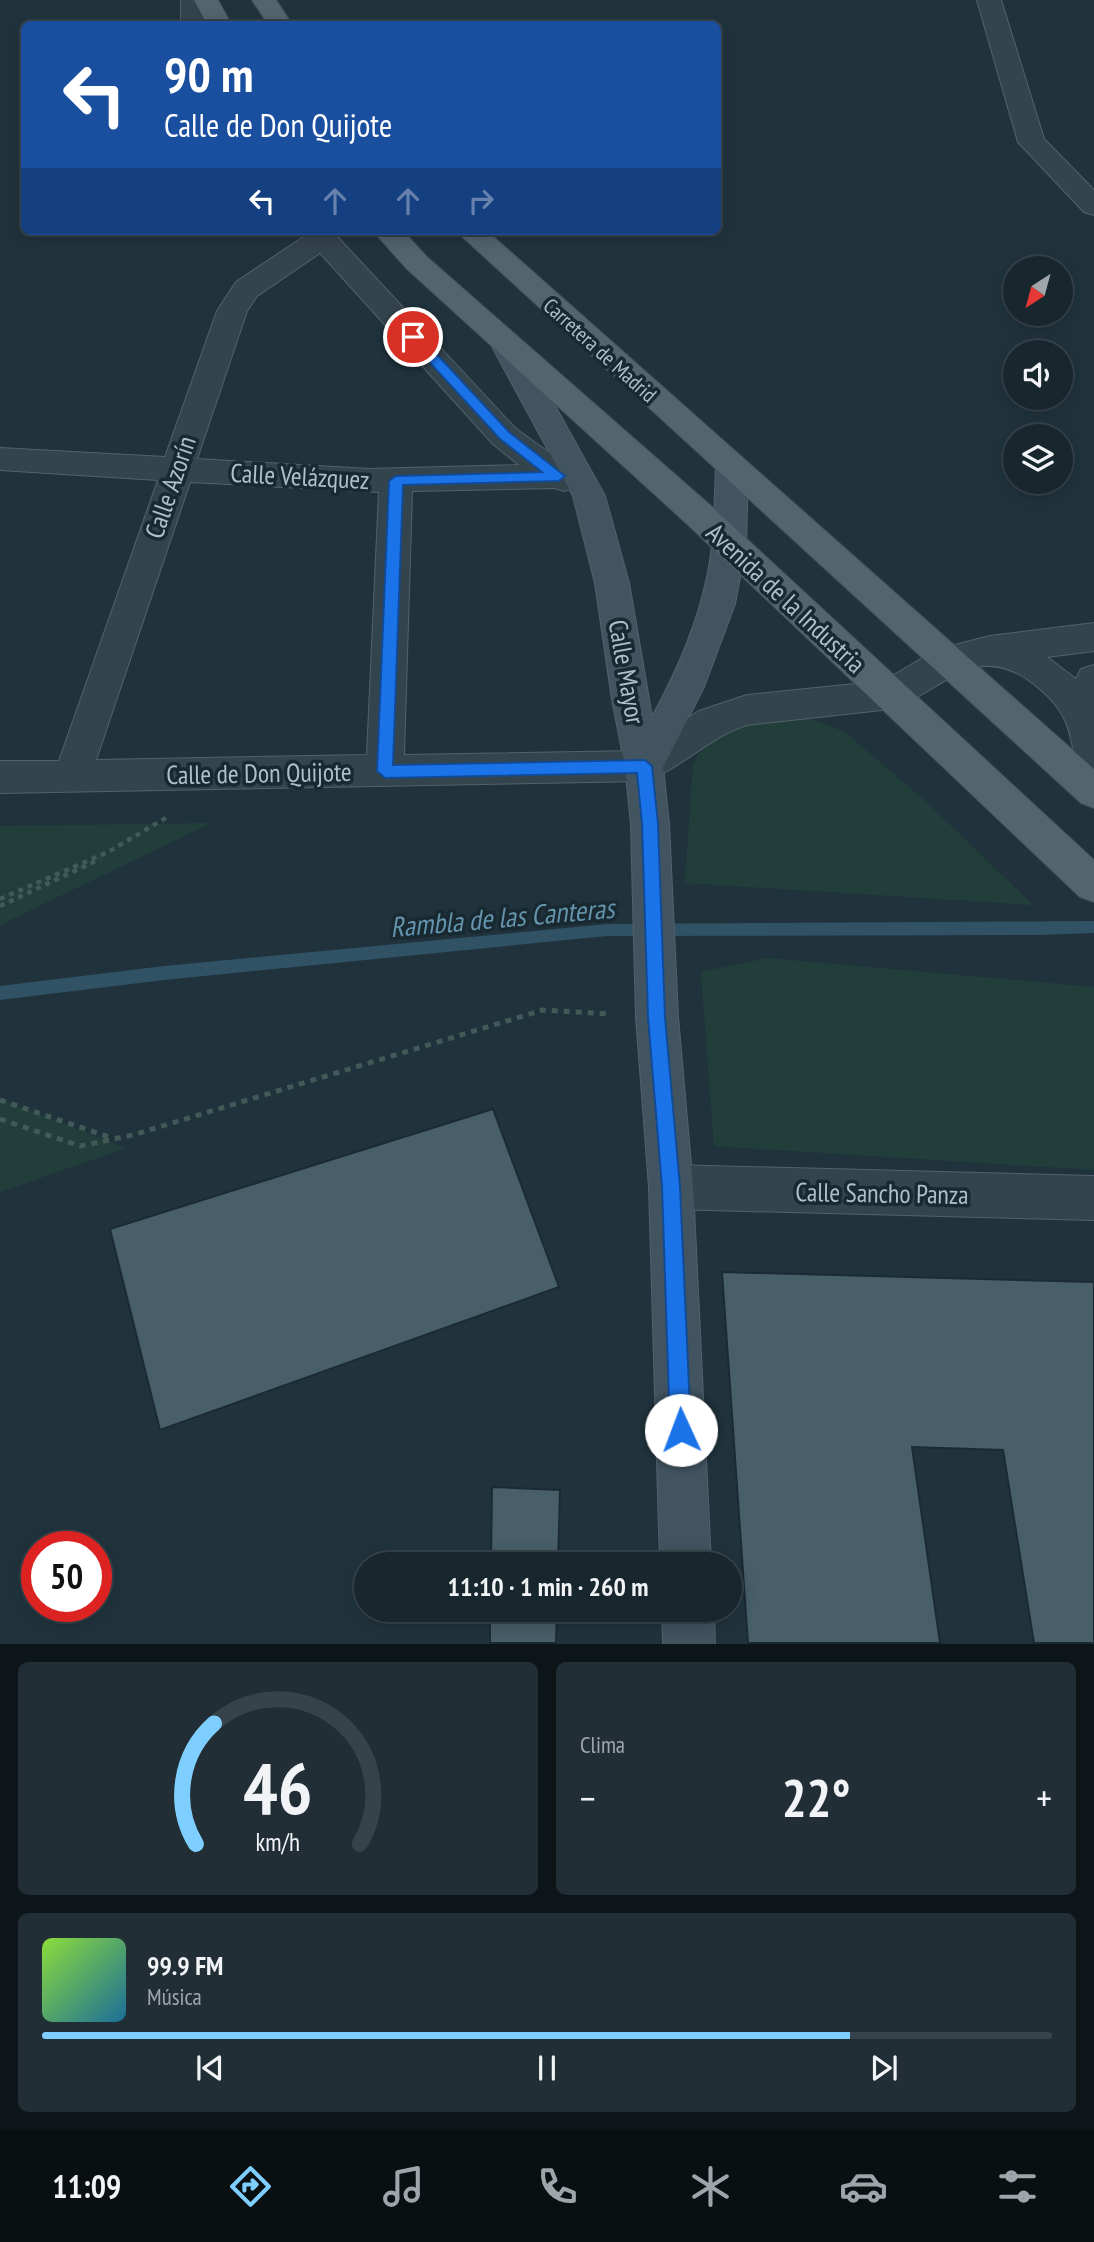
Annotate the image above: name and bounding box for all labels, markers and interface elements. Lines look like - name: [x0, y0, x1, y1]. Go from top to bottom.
- text: 90 m: [164, 42, 253, 106]
- icon: left: [49, 49, 140, 140]
- text: Calle de Don Quijote: [164, 104, 392, 146]
- icon: left: [243, 182, 281, 220]
- icon: ahead: [316, 182, 354, 220]
- icon: ahead: [389, 182, 427, 220]
- icon: right: [462, 182, 500, 220]
- north arrow: [1003, 256, 1073, 326]
- map controls: [1003, 256, 1073, 494]
- street label: Carretera de Madrid: [538, 292, 662, 408]
- pin: [383, 307, 443, 367]
- icon: arrive: [394, 318, 432, 356]
- button: sound: [1003, 340, 1073, 410]
- button: layers: [1003, 424, 1073, 494]
- street label: Calle Azorín: [137, 432, 203, 542]
- street label: Calle Velázquez: [230, 456, 370, 496]
- street label: Avenida de la Industria: [700, 516, 872, 680]
- street label: Calle Mayor: [602, 617, 652, 727]
- street label: Calle de Don Quijote: [166, 755, 352, 791]
- water label: Rambla de las Canteras: [388, 889, 618, 945]
- street label: Calle Sancho Panza: [795, 1175, 969, 1211]
- position arrow: [644, 1393, 718, 1467]
- speed limit sign: 50: [21, 1531, 112, 1622]
- text: 11:10 · 1 min · 260 m: [448, 1570, 648, 1603]
- text: Clima: [580, 1730, 625, 1759]
- text: 46: [243, 1741, 313, 1835]
- text: 22°: [782, 1764, 850, 1831]
- text: −: [580, 1773, 596, 1822]
- text: +: [1036, 1773, 1052, 1822]
- text: km/h: [256, 1826, 300, 1858]
- text: 99.9 FM: [147, 1949, 223, 1982]
- text: Música: [147, 1982, 202, 2011]
- icon: previous: [191, 2049, 229, 2087]
- icon: pause: [528, 2049, 566, 2087]
- icon: next: [865, 2049, 903, 2087]
- icon: directions: [226, 2162, 275, 2211]
- icon: music: [379, 2162, 428, 2211]
- icon: phone: [533, 2162, 582, 2211]
- icon: climate: [686, 2162, 735, 2211]
- icon: car: [839, 2162, 888, 2211]
- icon: filters: [993, 2162, 1042, 2211]
- text: 11:09: [52, 2165, 121, 2207]

